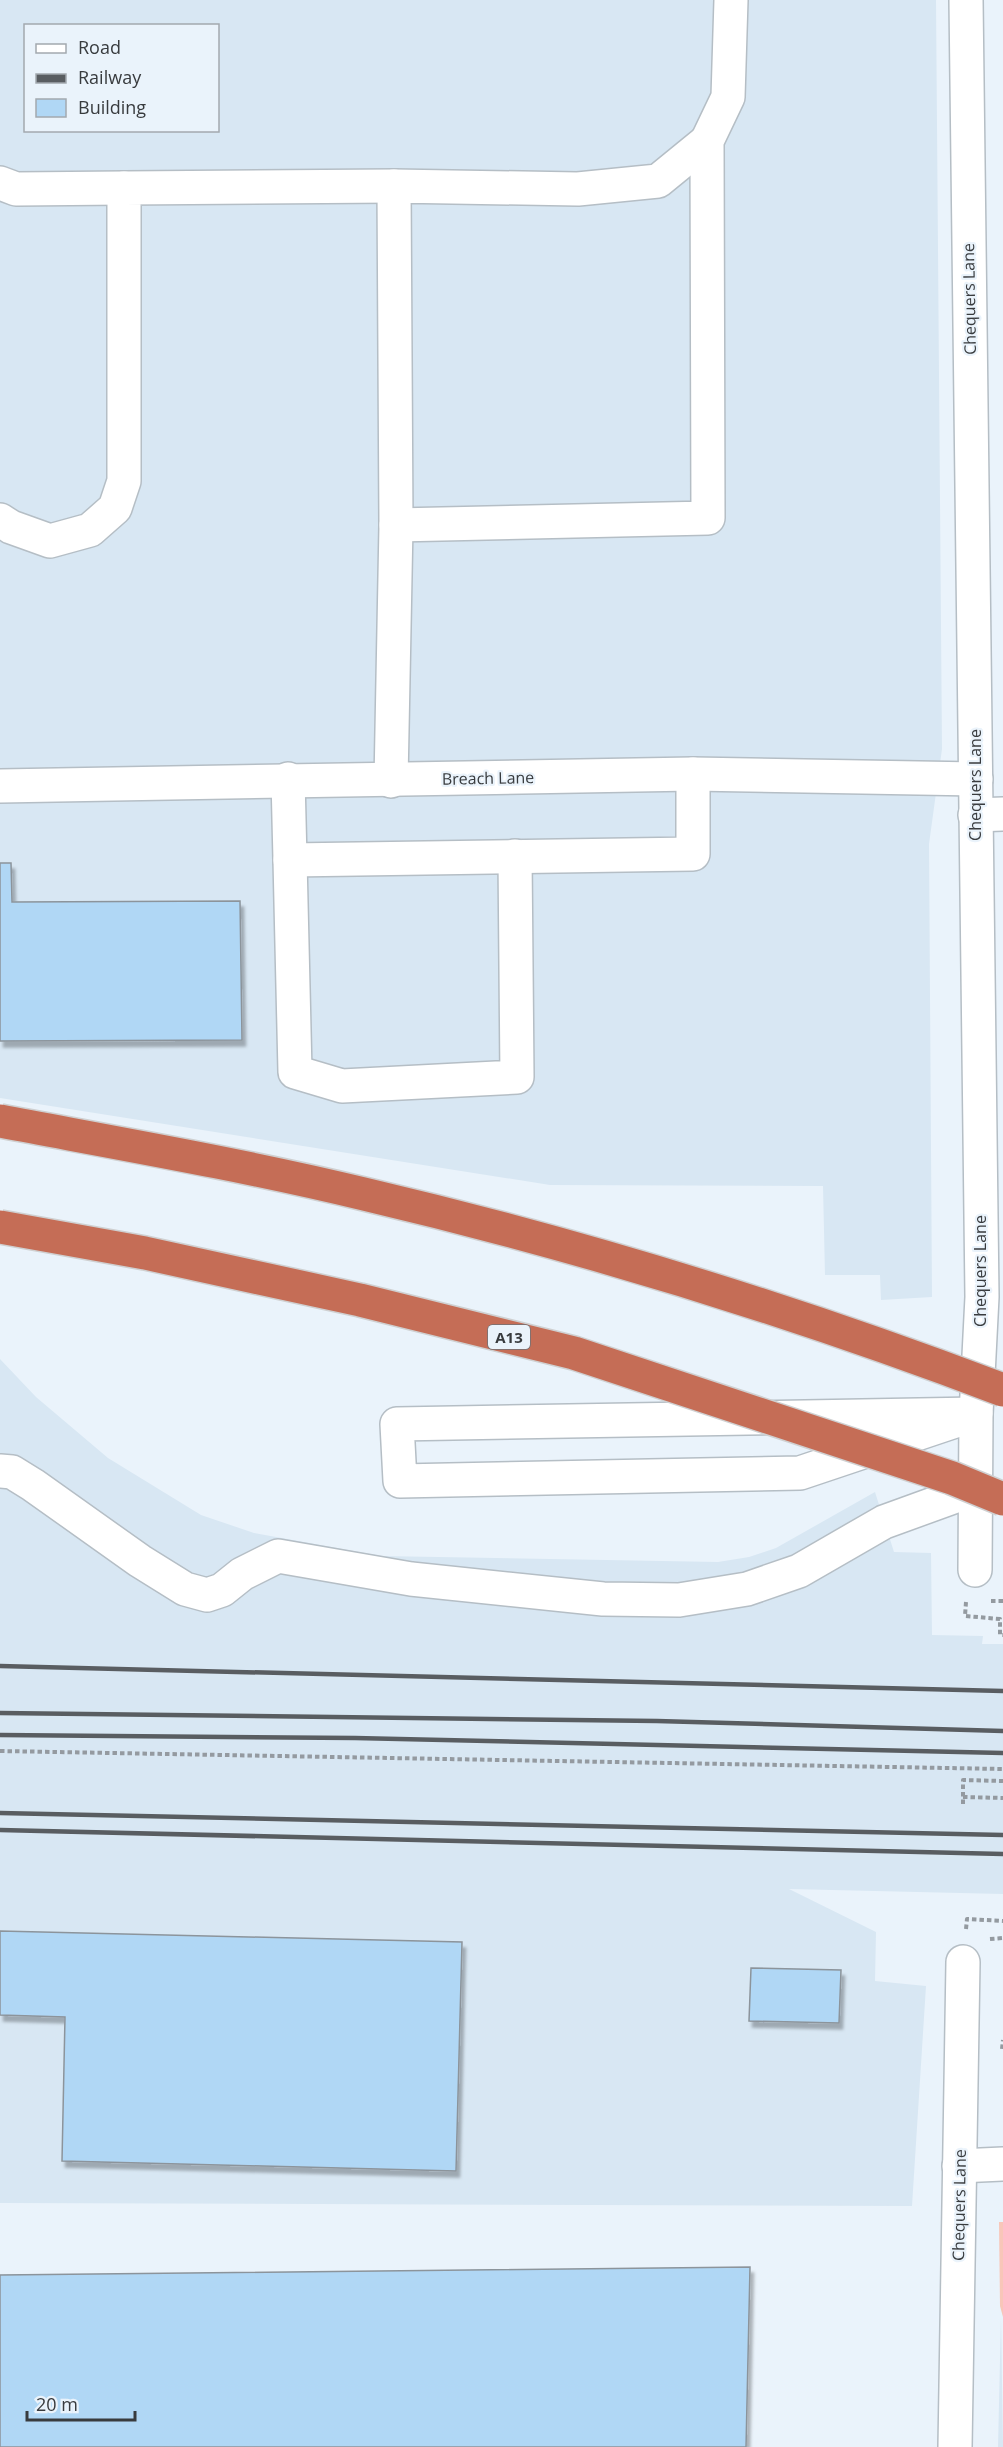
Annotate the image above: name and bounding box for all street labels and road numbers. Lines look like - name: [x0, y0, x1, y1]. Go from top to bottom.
- street label: Chequers Lane: [957, 243, 981, 355]
- street label: Chequers Lane: [964, 729, 986, 841]
- street label: Breach Lane: [442, 766, 534, 790]
- street label: Chequers Lane: [969, 1215, 991, 1327]
- road number: A13: [488, 1325, 530, 1349]
- street label: Chequers Lane: [947, 2149, 971, 2261]

